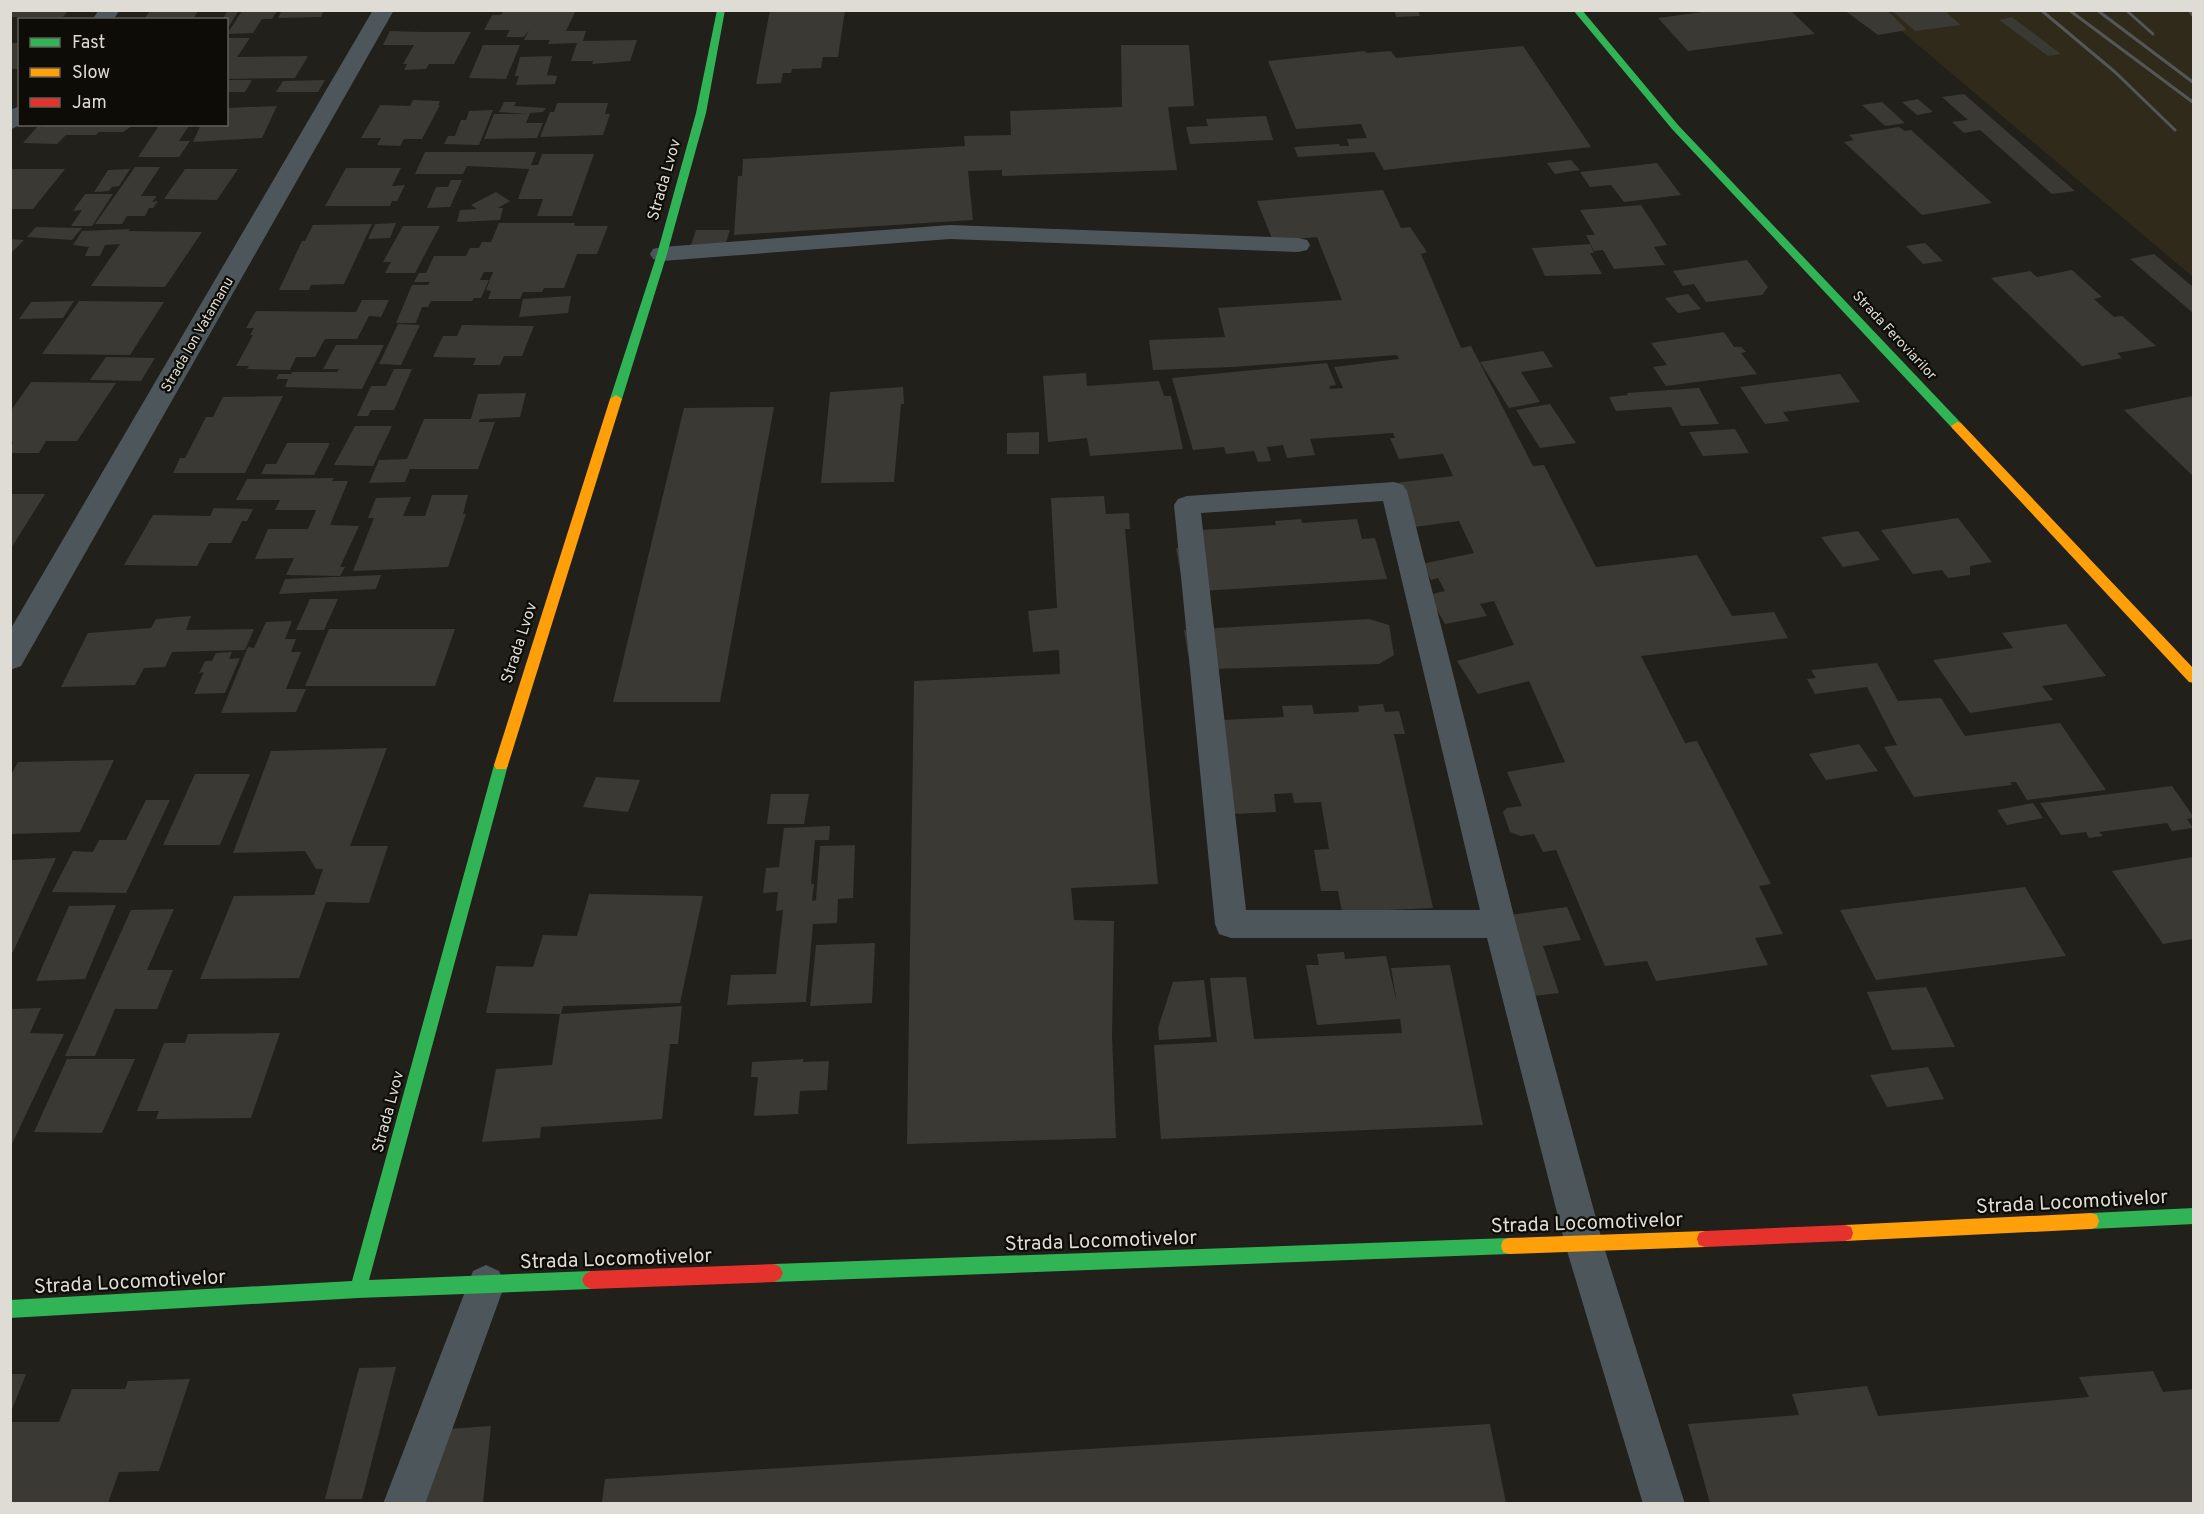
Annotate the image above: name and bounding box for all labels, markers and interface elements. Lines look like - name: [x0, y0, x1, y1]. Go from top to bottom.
- legend: [18, 18, 228, 126]
- text: Fast: [72, 32, 105, 55]
- text: Slow: [72, 62, 110, 85]
- text: Jam: [72, 92, 107, 115]
- street label: Strada Lvov: [644, 137, 686, 223]
- street label: Strada Ion Vatamanu: [158, 275, 238, 395]
- street label: Strada Feroviarilor: [1848, 288, 1940, 384]
- street label: Strada Lvov: [498, 600, 542, 686]
- street label: Strada Lvov: [368, 1069, 410, 1155]
- street label: Strada Locomotivelor: [1975, 1185, 2169, 1221]
- street label: Strada Locomotivelor: [1490, 1208, 1684, 1240]
- street label: Strada Locomotivelor: [1004, 1226, 1198, 1258]
- street label: Strada Locomotivelor: [519, 1244, 713, 1276]
- street label: Strada Locomotivelor: [33, 1265, 227, 1301]

